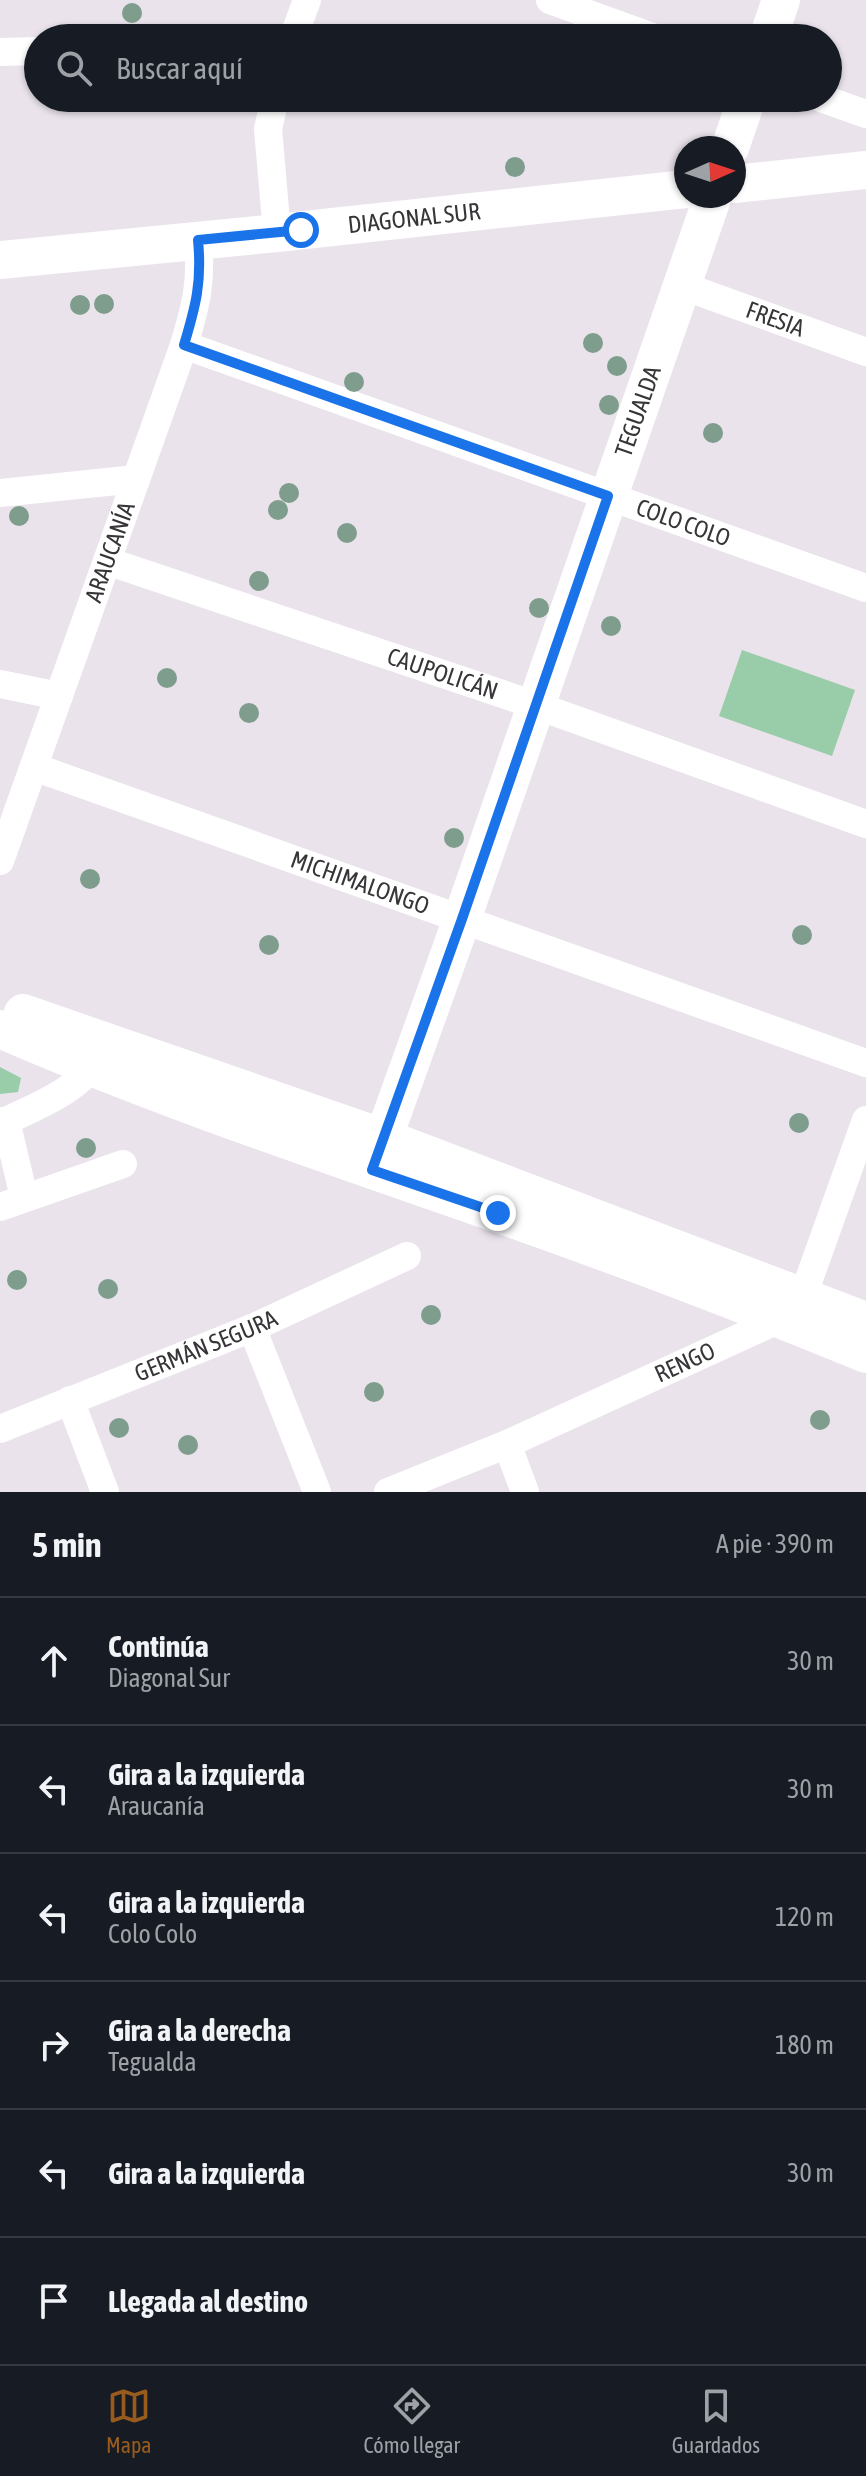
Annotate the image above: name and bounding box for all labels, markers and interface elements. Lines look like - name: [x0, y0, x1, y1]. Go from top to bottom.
- search box: [24, 24, 842, 112]
- icon: search: [52, 46, 96, 90]
- text: Buscar aquí: [116, 51, 243, 85]
- north arrow: [674, 136, 746, 208]
- street label: DIAGONAL SUR: [346, 197, 481, 238]
- route start: [283, 212, 319, 248]
- street label: FRESIA: [743, 296, 808, 342]
- street label: TEGUALDA: [610, 362, 666, 460]
- street label: COLO COLO: [633, 493, 734, 552]
- street label: ARAUCANÍA: [79, 498, 140, 606]
- street label: CAUPOLICÁN: [384, 642, 501, 704]
- street label: MICHIMALONGO: [287, 846, 433, 919]
- route end: [480, 1195, 516, 1231]
- street label: GERMÁN SEGURA: [131, 1304, 281, 1387]
- street label: RENGO: [650, 1337, 719, 1388]
- text: 5 min: [32, 1525, 101, 1564]
- text: A pie · 390 m: [716, 1529, 834, 1559]
- text: Continúa: [108, 1629, 209, 1663]
- icon: ahead: [32, 1639, 76, 1683]
- text: 30 m: [787, 1646, 834, 1676]
- text: Diagonal Sur: [108, 1663, 230, 1693]
- text: Gira a la izquierda: [108, 1757, 305, 1791]
- icon: left: [32, 1767, 76, 1811]
- text: 30 m: [787, 1774, 834, 1804]
- text: Araucanía: [108, 1791, 205, 1821]
- text: Gira a la izquierda: [108, 1885, 305, 1919]
- icon: left: [32, 1895, 76, 1939]
- text: 120 m: [775, 1902, 834, 1932]
- text: Colo Colo: [108, 1919, 197, 1949]
- text: Gira a la derecha: [108, 2013, 291, 2047]
- icon: right: [32, 2023, 76, 2067]
- text: 180 m: [775, 2030, 834, 2060]
- text: Tegualda: [108, 2047, 197, 2077]
- icon: left: [32, 2151, 76, 2195]
- text: Gira a la izquierda: [108, 2156, 305, 2190]
- text: 30 m: [787, 2158, 834, 2188]
- icon: arrive: [32, 2279, 76, 2323]
- text: Llegada al destino: [108, 2284, 308, 2318]
- tab: Mapa: [106, 2384, 152, 2458]
- tab: Cómo llegar: [363, 2384, 460, 2458]
- tab: Guardados: [672, 2384, 760, 2458]

